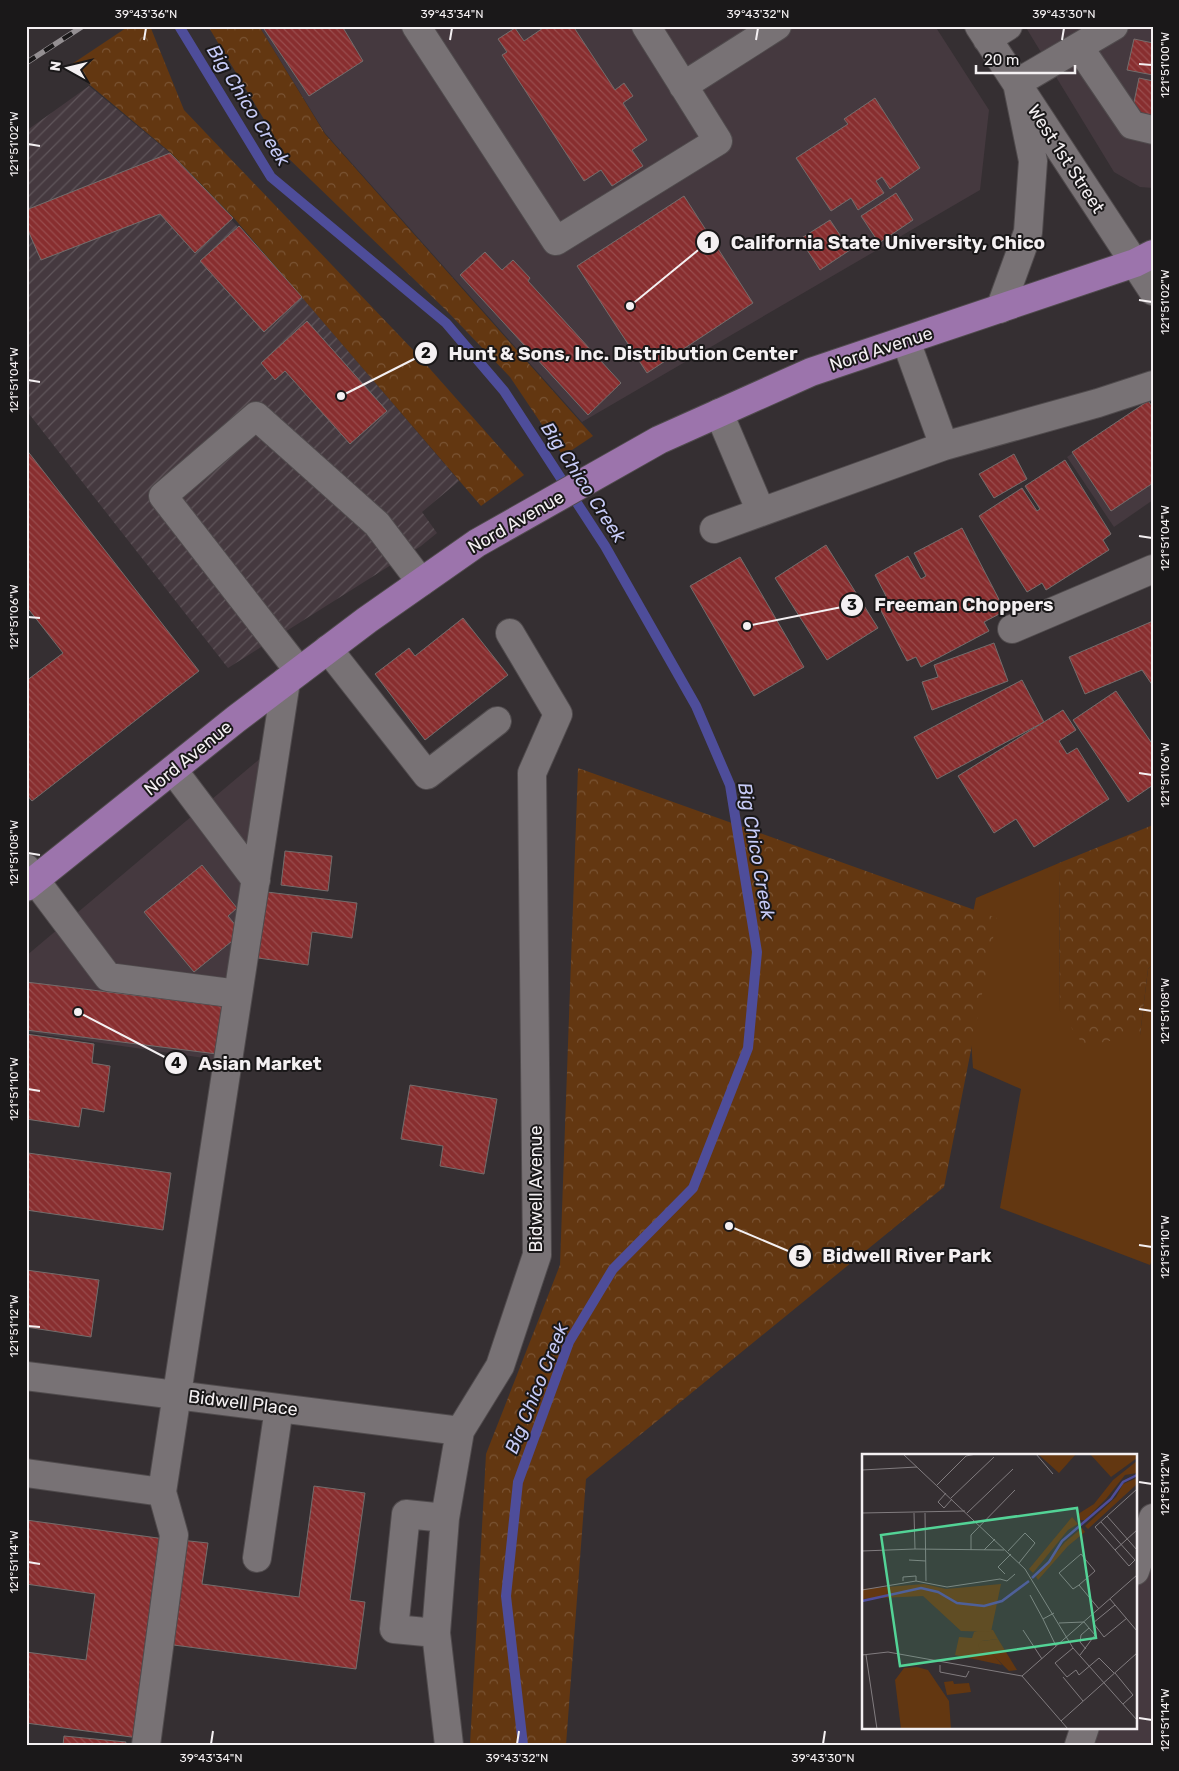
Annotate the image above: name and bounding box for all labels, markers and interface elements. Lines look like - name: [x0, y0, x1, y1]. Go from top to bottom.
- text: 39°43'36"N: [115, 7, 177, 21]
- text: 39°43'34"N: [421, 7, 483, 21]
- text: 39°43'32"N: [727, 7, 789, 21]
- text: 39°43'30"N: [1032, 7, 1096, 21]
- text: 121°51'00"W: [1158, 32, 1172, 98]
- water label: Big Chico Creek: [202, 40, 295, 171]
- north arrow: [42, 42, 92, 92]
- scale bar: [976, 42, 1075, 74]
- text: 20 m: [984, 51, 1019, 69]
- text: N: [47, 60, 65, 72]
- street label: West 1st Street: [1023, 101, 1109, 217]
- text: 121°51'02"W: [7, 111, 21, 177]
- callout: California State University, Chico: [696, 225, 1055, 259]
- text: California State University, Chico: [731, 231, 1045, 254]
- text: 1: [704, 234, 712, 252]
- text: 121°51'02"W: [1158, 269, 1172, 335]
- street label: Nord Avenue: [827, 322, 935, 376]
- callout: Hunt & Sons, Inc. Distribution Center: [413, 336, 807, 370]
- text: Hunt & Sons, Inc. Distribution Center: [448, 342, 798, 365]
- text: 2: [421, 344, 431, 362]
- text: 121°51'04"W: [7, 347, 21, 413]
- water label: Big Chico Creek: [536, 418, 631, 547]
- street label: Nord Avenue: [464, 486, 568, 558]
- text: 121°51'04"W: [1158, 505, 1172, 571]
- text: 121°51'06"W: [7, 584, 21, 650]
- callout: Freeman Choppers: [839, 588, 1064, 622]
- text: Freeman Choppers: [874, 593, 1054, 616]
- text: 3: [847, 596, 857, 614]
- street label: Nord Avenue: [139, 716, 237, 800]
- text: 121°51'06"W: [1158, 742, 1172, 808]
- water label: Big Chico Creek: [733, 781, 780, 922]
- text: 121°51'08"W: [7, 820, 21, 886]
- text: 121°51'08"W: [1158, 978, 1172, 1044]
- callout: Asian Market: [163, 1046, 332, 1080]
- text: Asian Market: [198, 1052, 322, 1075]
- text: 4: [171, 1054, 181, 1072]
- text: 121°51'10"W: [7, 1057, 21, 1121]
- street label: Bidwell Avenue: [525, 1125, 547, 1253]
- text: 121°51'10"W: [1158, 1215, 1172, 1279]
- callout: Bidwell River Park: [787, 1239, 1002, 1273]
- text: Bidwell River Park: [822, 1244, 992, 1267]
- text: 5: [795, 1247, 805, 1265]
- text: 121°51'12"W: [7, 1294, 21, 1357]
- water label: Big Chico Creek: [500, 1319, 573, 1457]
- street label: Bidwell Place: [187, 1385, 299, 1421]
- text: 121°51'12"W: [1158, 1452, 1172, 1515]
- inset map: [862, 1454, 1136, 1728]
- text: 121°51'14"W: [7, 1530, 21, 1594]
- text: 121°51'14"W: [1158, 1688, 1172, 1752]
- text: 39°43'34"N: [180, 1751, 242, 1765]
- text: 39°43'32"N: [486, 1751, 548, 1765]
- text: 39°43'30"N: [791, 1751, 855, 1765]

